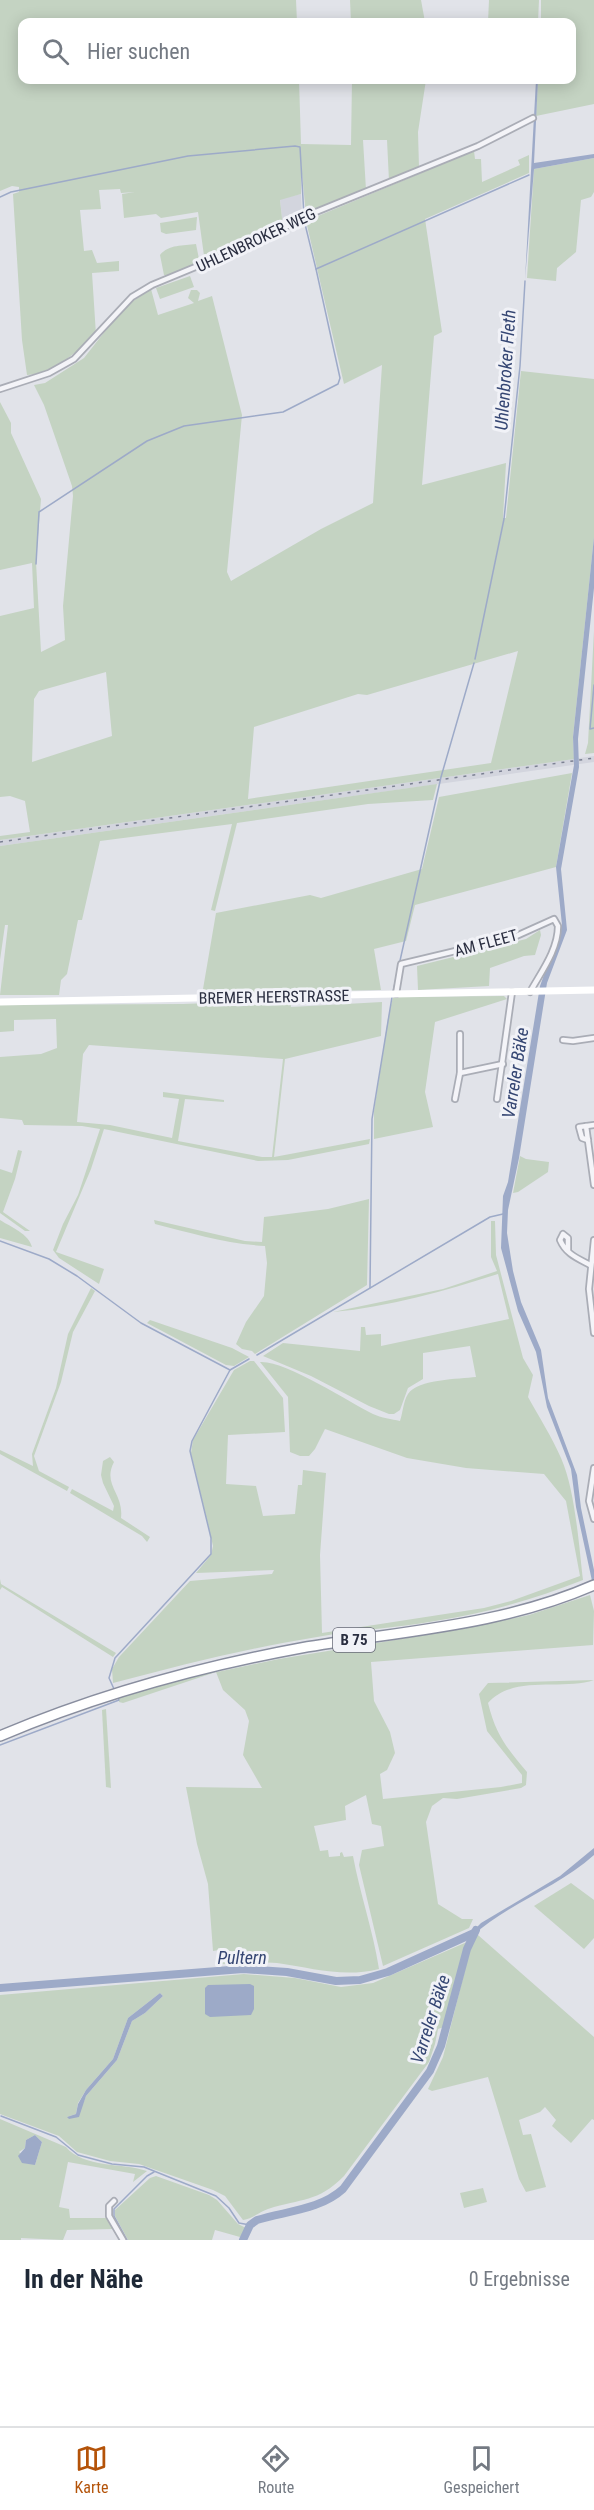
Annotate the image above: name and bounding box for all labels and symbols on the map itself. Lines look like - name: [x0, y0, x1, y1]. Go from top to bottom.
- street label: UHLENBROKER WEG: [193, 204, 319, 276]
- water label: Uhlenbroker Fleth: [490, 309, 520, 431]
- street label: AM FLEET: [452, 925, 520, 961]
- street label: BREMER HEERSTRASSE: [199, 986, 349, 1008]
- water label: Varreler Bäke: [497, 1026, 533, 1120]
- road number: B 75: [333, 1628, 375, 1652]
- water label: Pultern: [217, 1947, 267, 1968]
- water label: Varreler Bäke: [406, 1972, 454, 2066]

